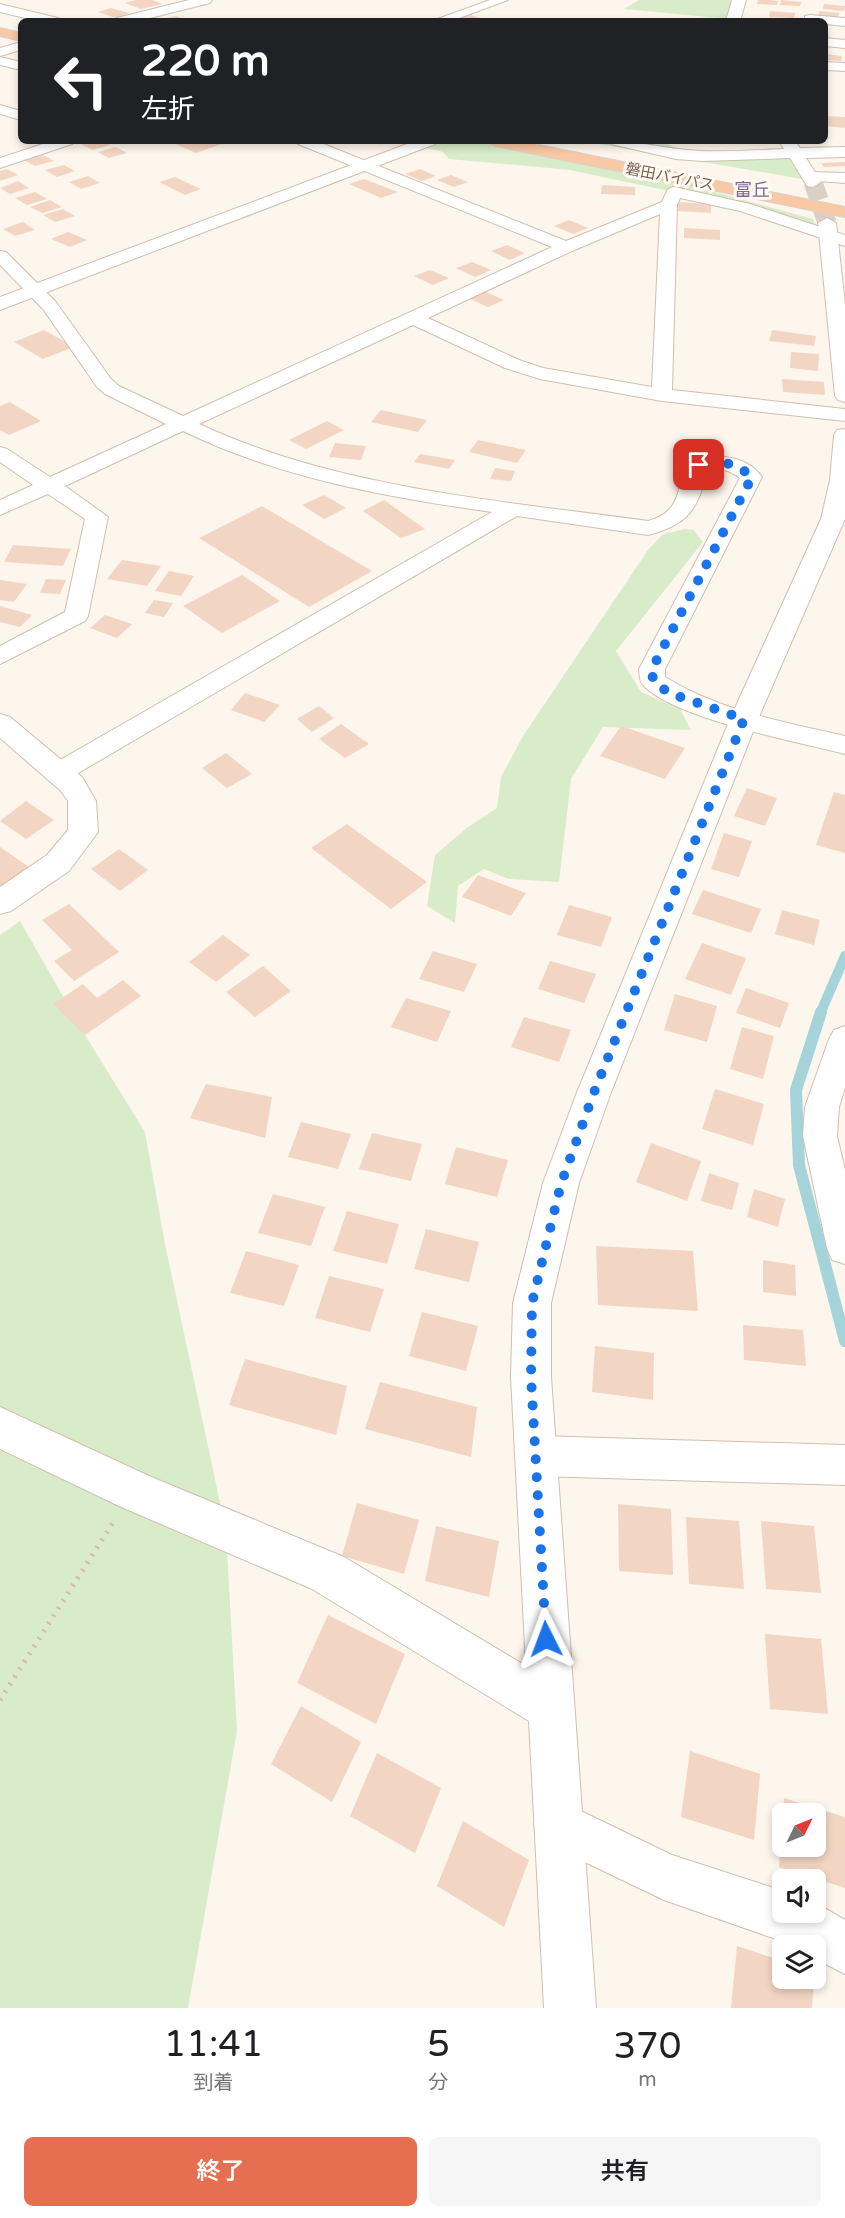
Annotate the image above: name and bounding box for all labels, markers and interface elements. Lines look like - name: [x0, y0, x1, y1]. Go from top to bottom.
- text: 220 m: [141, 36, 270, 87]
- icon: left: [42, 42, 120, 120]
- text: 左折: [141, 93, 195, 126]
- street label: 磐田バイパス: [624, 160, 716, 194]
- district label: 富丘: [734, 179, 770, 201]
- pin: [673, 439, 724, 490]
- icon: arrive: [682, 448, 715, 481]
- position arrow: [514, 1607, 578, 1671]
- north arrow: [772, 1803, 826, 1857]
- map controls: [772, 1803, 826, 1989]
- button: sound: [772, 1869, 826, 1923]
- button: layers: [772, 1935, 826, 1989]
- text: 11:41: [164, 2023, 263, 2066]
- text: 5: [427, 2023, 450, 2066]
- text: 370: [613, 2025, 681, 2068]
- text: m: [638, 2068, 657, 2092]
- text: 到着: [194, 2071, 234, 2095]
- text: 分: [428, 2071, 448, 2095]
- button: 終了: [24, 2137, 417, 2206]
- button: 共有: [429, 2137, 821, 2206]

